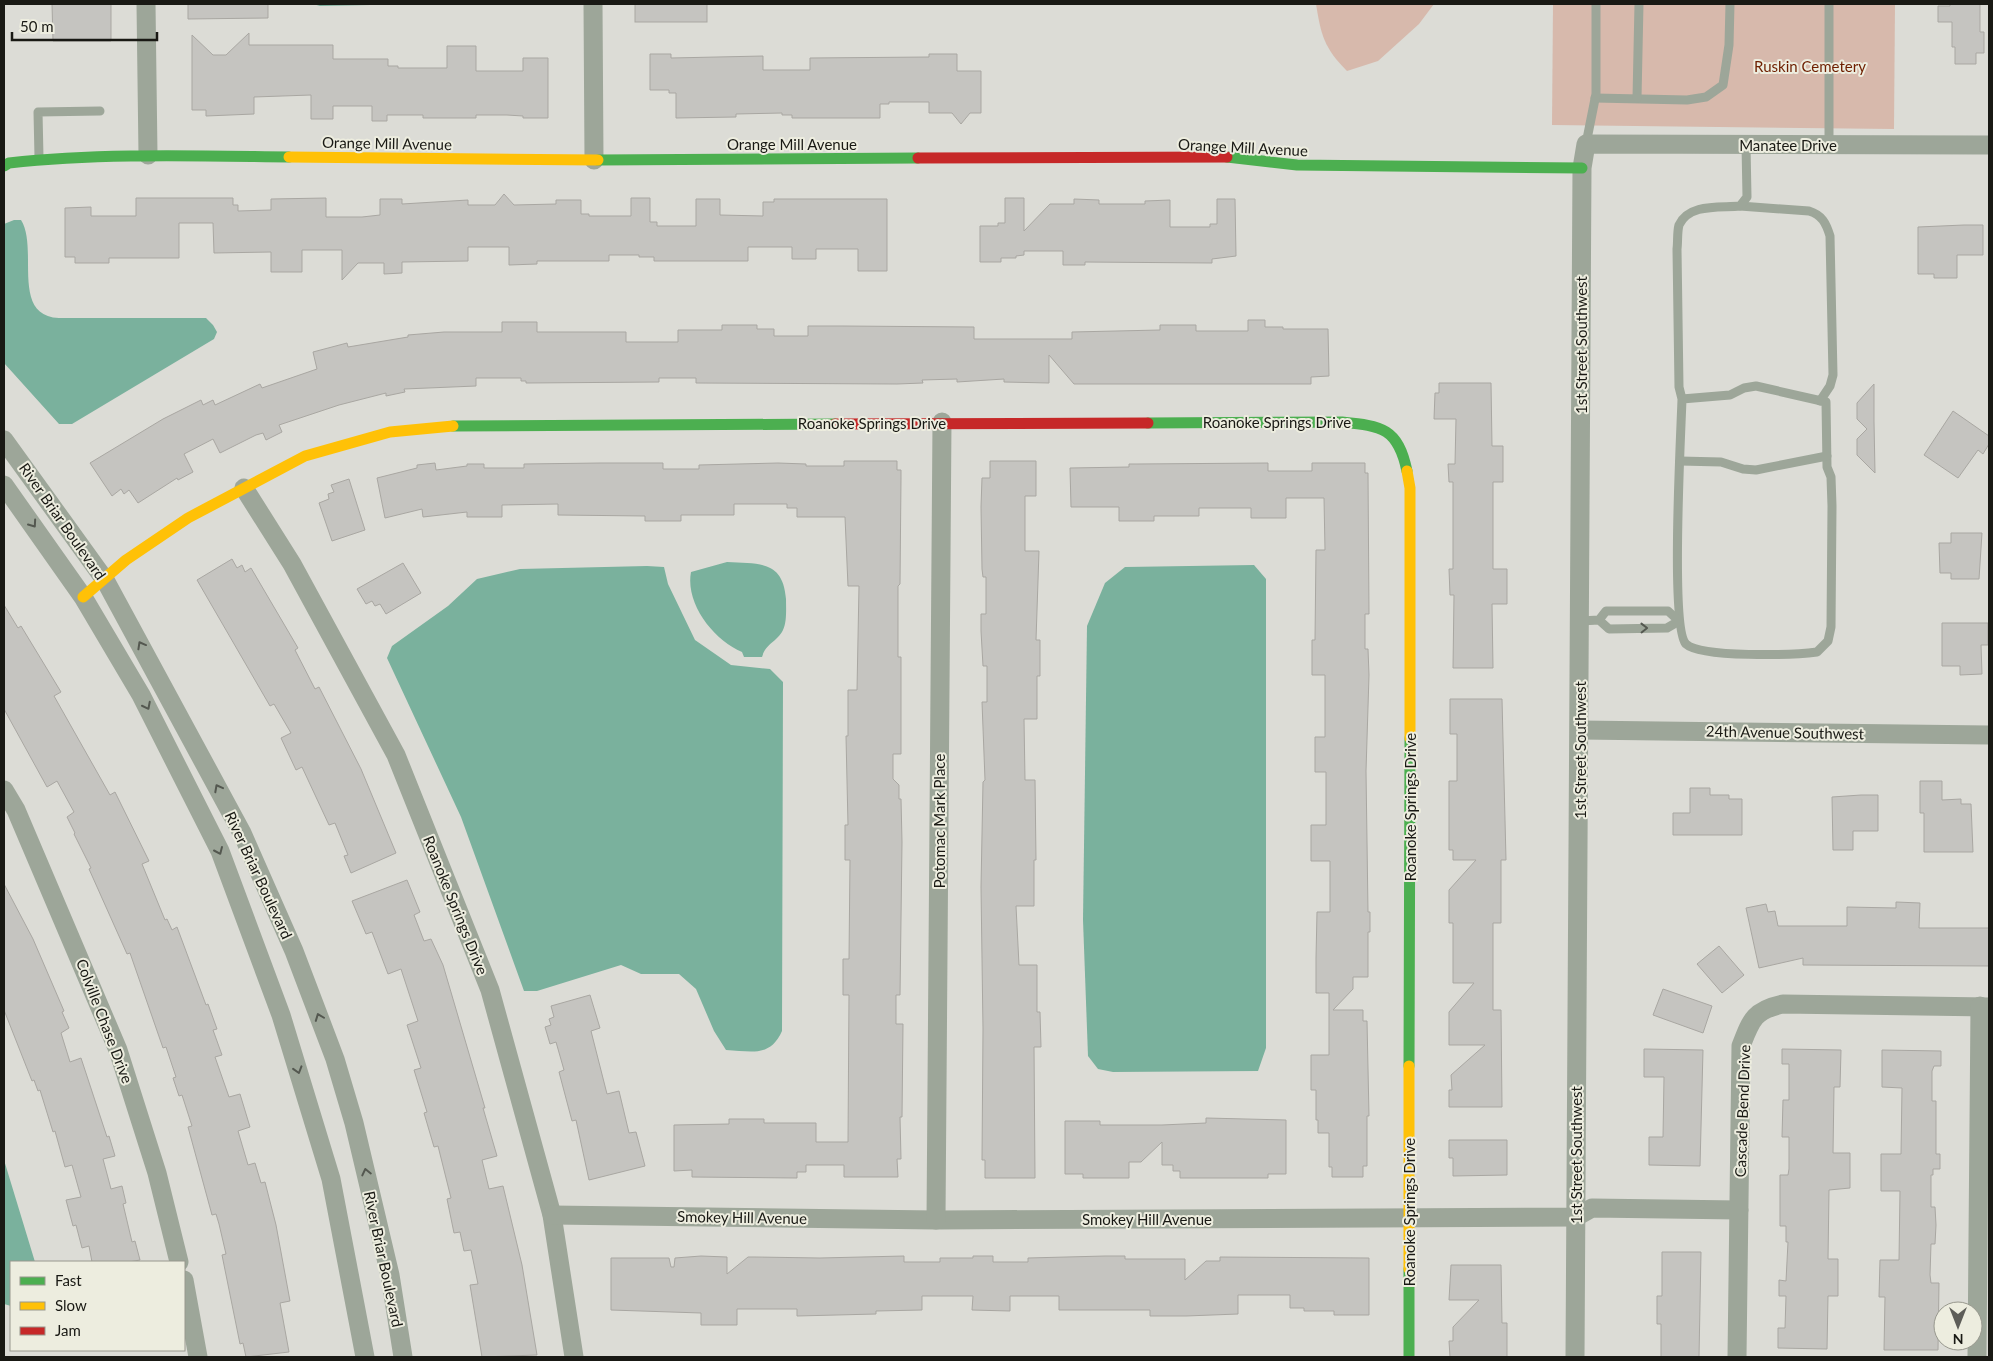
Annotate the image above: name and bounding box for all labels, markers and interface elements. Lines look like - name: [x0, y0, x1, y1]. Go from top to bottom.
- scale bar: [12, 10, 158, 42]
- text: 50 m: [20, 17, 54, 35]
- park label: Ruskin Cemetery: [1754, 57, 1866, 75]
- street label: Orange Mill Avenue: [322, 133, 452, 153]
- street label: Orange Mill Avenue: [727, 135, 857, 153]
- street label: Orange Mill Avenue: [1178, 135, 1308, 159]
- street label: Manatee Drive: [1739, 136, 1837, 154]
- street label: 1st Street Southwest: [1572, 275, 1590, 414]
- street label: Roanoke Springs Drive: [1203, 413, 1351, 431]
- street label: Roanoke Springs Drive: [798, 414, 946, 432]
- street label: River Briar Boulevard: [16, 459, 110, 583]
- one-way arrow: [27, 518, 36, 528]
- one-way arrow: [1640, 623, 1648, 634]
- one-way arrow: [137, 642, 147, 651]
- street label: 1st Street Southwest: [1571, 680, 1589, 819]
- one-way arrow: [141, 701, 151, 710]
- street label: 24th Avenue Southwest: [1706, 722, 1865, 742]
- street label: Roanoke Springs Drive: [1401, 733, 1419, 881]
- street label: Potomac Mark Place: [930, 754, 948, 888]
- one-way arrow: [214, 785, 224, 794]
- street label: River Briar Boulevard: [222, 808, 296, 942]
- street label: Roanoke Springs Drive: [420, 833, 492, 977]
- one-way arrow: [213, 846, 224, 855]
- street label: Colville Chase Drive: [73, 956, 137, 1086]
- one-way arrow: [315, 1013, 325, 1022]
- street label: Cascade Bend Drive: [1731, 1044, 1753, 1178]
- one-way arrow: [292, 1066, 302, 1074]
- street label: 1st Street Southwest: [1567, 1085, 1585, 1224]
- street label: Roanoke Springs Drive: [1400, 1138, 1418, 1286]
- one-way arrow: [361, 1168, 372, 1177]
- street label: River Briar Boulevard: [361, 1189, 407, 1329]
- street label: Smokey Hill Avenue: [677, 1207, 807, 1227]
- street label: Smokey Hill Avenue: [1082, 1210, 1212, 1228]
- legend: [10, 1261, 185, 1351]
- text: Fast: [55, 1271, 82, 1289]
- text: Slow: [55, 1296, 87, 1314]
- north arrow: [1933, 1301, 1983, 1351]
- text: Jam: [55, 1321, 81, 1339]
- text: N: [1953, 1331, 1963, 1348]

